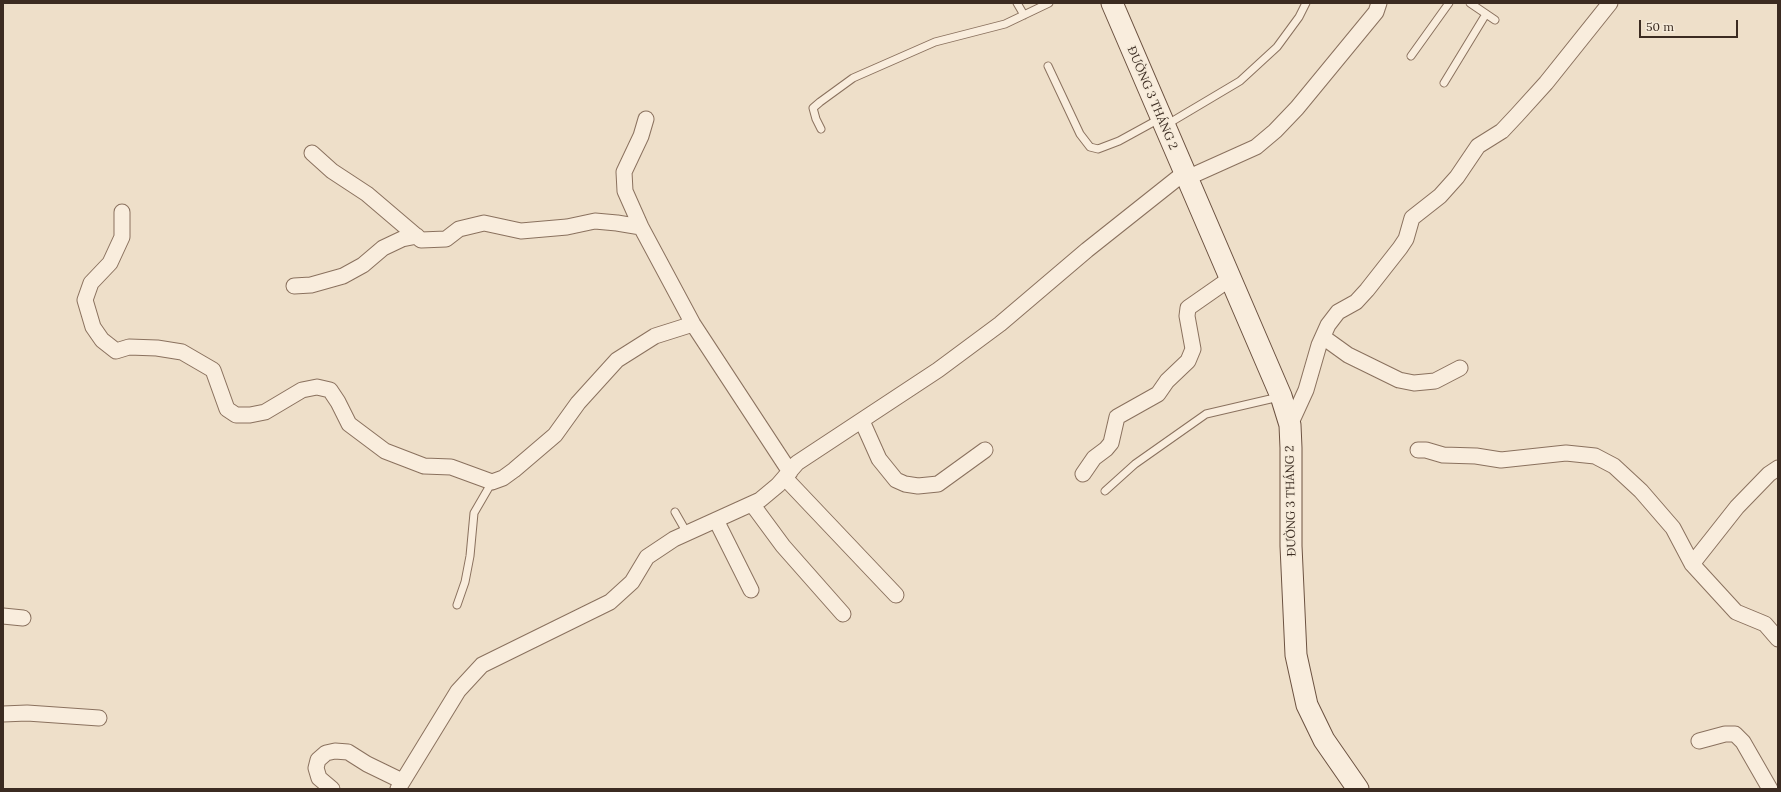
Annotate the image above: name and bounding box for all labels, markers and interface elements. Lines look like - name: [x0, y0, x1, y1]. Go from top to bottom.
- scale bar: [1641, 12, 1740, 38]
- text: 50 m: [1646, 19, 1674, 34]
- street label: ĐƯỜNG 3 THÁNG 2: [1124, 44, 1180, 152]
- street label: ĐƯỜNG 3 THÁNG 2: [1283, 445, 1299, 557]

